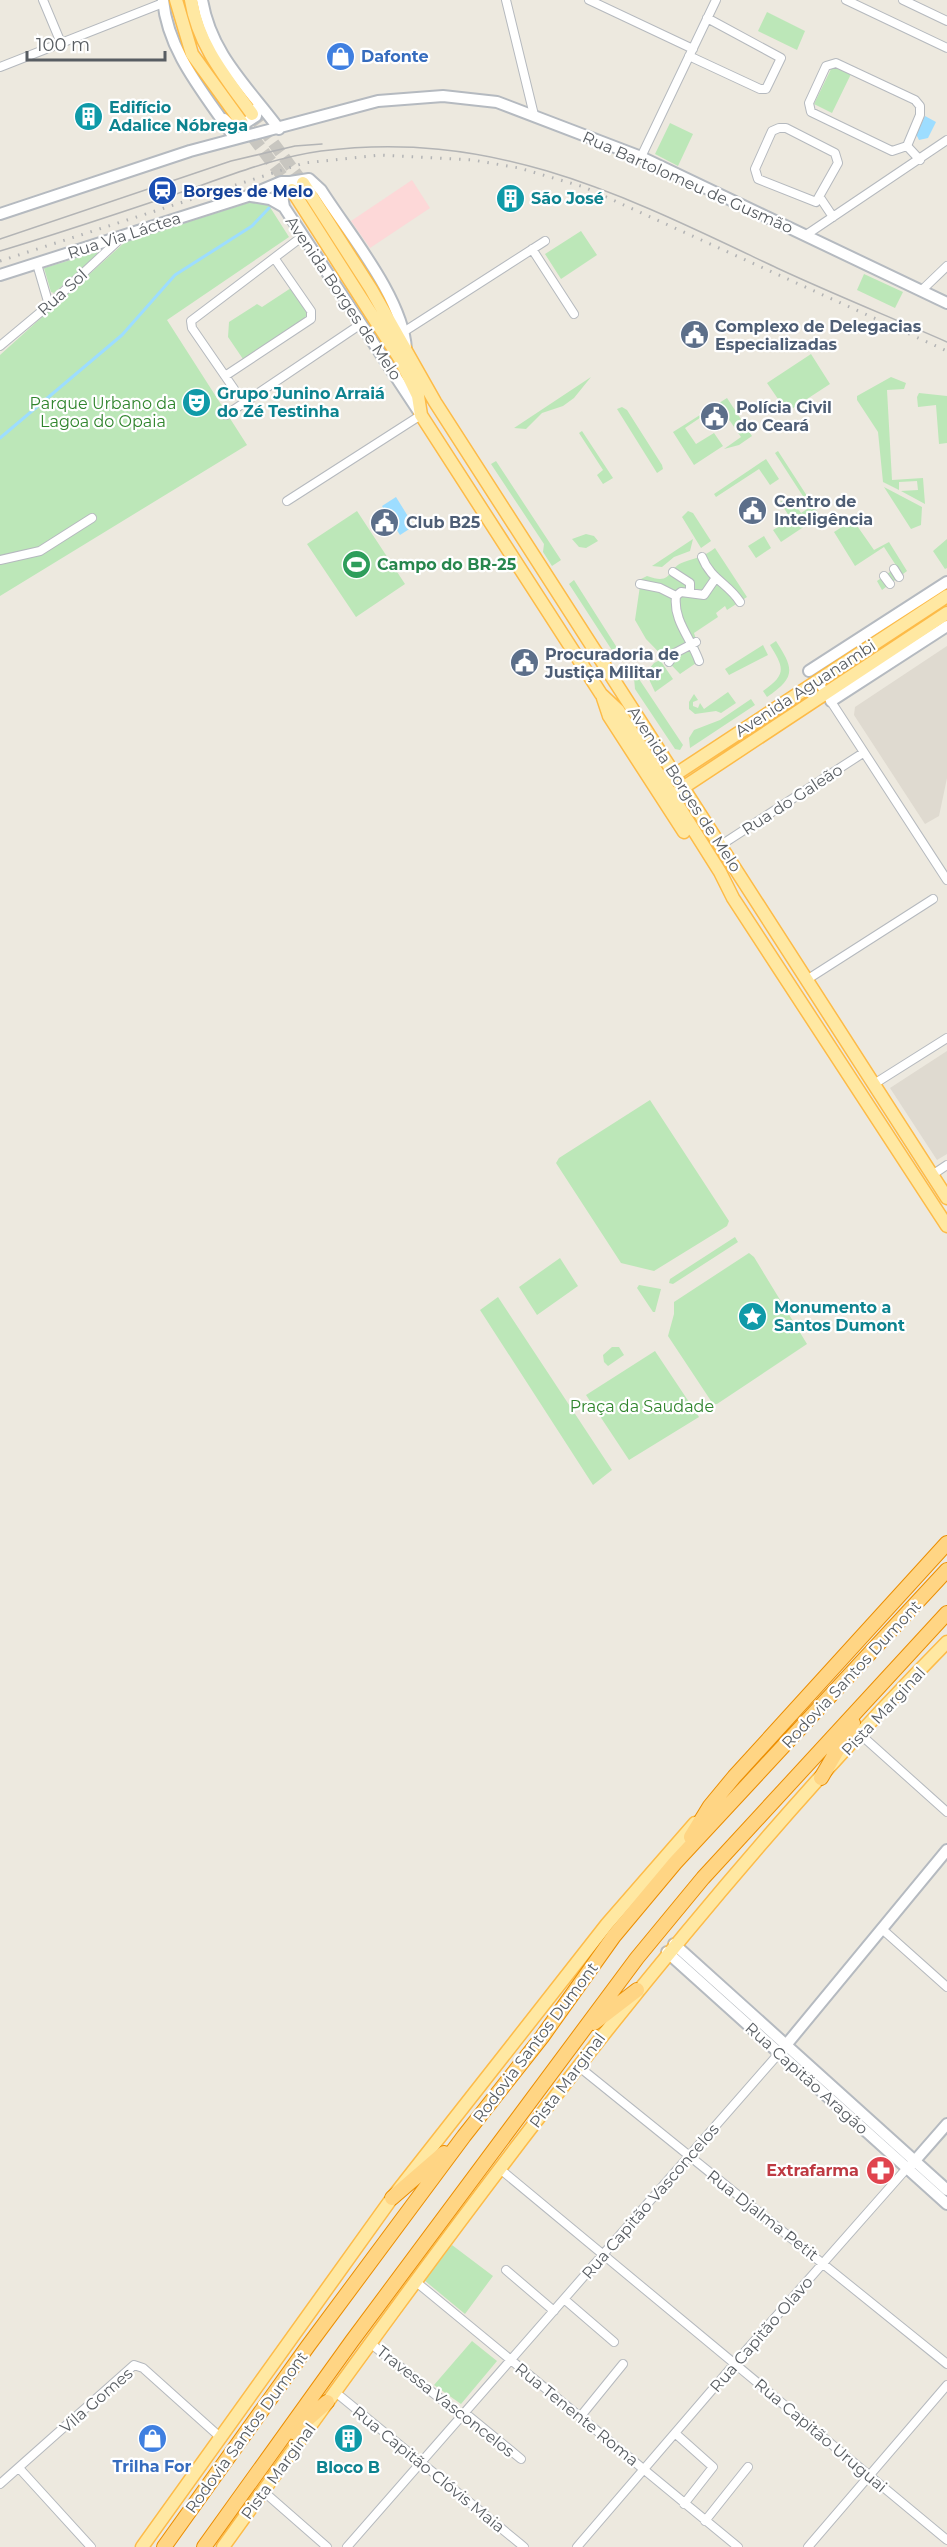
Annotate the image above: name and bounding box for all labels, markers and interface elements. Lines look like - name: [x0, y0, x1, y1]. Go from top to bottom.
- scale bar: [27, 24, 165, 62]
- text: 100 m: [36, 34, 90, 56]
- shop icon: Dafonte: [324, 40, 356, 72]
- place label: Dafonte: [361, 47, 429, 66]
- place label: Edifício Adalice Nóbrega: [108, 98, 248, 135]
- building icon: Edifício Adalice Nóbrega: [72, 100, 104, 132]
- street label: Rua Bartolomeu de Gusmão: [580, 127, 796, 238]
- station icon: Borges de Melo: [146, 175, 178, 207]
- place label: Borges de Melo: [183, 182, 313, 201]
- building icon: São José: [494, 182, 526, 214]
- place label: São José: [531, 189, 604, 208]
- street label: Rua Via Láctea: [65, 208, 183, 263]
- street label: Avenida Borges de Melo: [282, 213, 406, 384]
- street label: Rua Sol: [34, 265, 91, 320]
- place label: Complexo de Delegacias Especializadas: [715, 317, 922, 354]
- public building icon: Complexo de Delegacias Especializadas: [678, 319, 710, 351]
- place label: Grupo Junino Arraiá do Zé Testinha: [217, 384, 385, 421]
- theatre icon: Grupo Junino Arraiá do Zé Testinha: [180, 386, 212, 418]
- park label: Parque Urbano da Lagoa do Opaia: [30, 394, 176, 431]
- place label: Polícia Civil do Ceará: [736, 398, 832, 435]
- public building icon: Polícia Civil do Ceará: [699, 400, 731, 432]
- place label: Centro de Inteligência: [774, 492, 873, 529]
- public building icon: Centro de Inteligência: [737, 494, 769, 526]
- public building icon: Club B25: [369, 506, 401, 538]
- place label: Club B25: [406, 513, 481, 532]
- sports icon: Campo do BR-25: [340, 548, 372, 580]
- place label: Campo do BR-25: [377, 555, 517, 574]
- street label: Avenida Aguanambi: [731, 636, 879, 741]
- place label: Procuradoria de Justiça Militar: [544, 645, 679, 683]
- public building icon: Procuradoria de Justiça Militar: [508, 647, 540, 679]
- street label: Avenida Borges de Melo: [624, 703, 745, 876]
- street label: Rua do Galeão: [738, 760, 846, 839]
- place label: Monumento a Santos Dumont: [774, 1298, 905, 1335]
- place icon: Monumento a Santos Dumont: [737, 1300, 769, 1332]
- park label: Praça da Saudade: [570, 1397, 714, 1416]
- street label: Rodovia Santos Dumont: [778, 1596, 925, 1752]
- street label: Pista Marginal: [837, 1663, 929, 1760]
- street label: Rodovia Santos Dumont: [469, 1958, 602, 2126]
- street label: Rua Capitão Aragão: [741, 2018, 872, 2138]
- street label: Pista Marginal: [525, 2029, 609, 2132]
- street label: Rua Capitão Vasconcelos: [578, 2120, 723, 2283]
- pharmacy icon: Extrafarma: [864, 2154, 896, 2186]
- place label: Extrafarma: [766, 2161, 859, 2180]
- street label: Rua Djalma Petit: [703, 2166, 823, 2265]
- street label: Rua Capitão Olavo: [706, 2273, 817, 2396]
- street label: Travessa Vasconcelos: [373, 2342, 518, 2461]
- street label: Rodovia Santos Dumont: [181, 2347, 312, 2517]
- street label: Rua Tenente Roma: [511, 2359, 642, 2470]
- street label: Vila Gomes: [56, 2364, 137, 2437]
- street label: Rua Capitão Uruguai: [751, 2375, 891, 2496]
- street label: Rua Capitão Clóvis Maia: [349, 2402, 509, 2537]
- street label: Pista Marginal: [237, 2420, 320, 2523]
- shop icon: Trilha For: [136, 2422, 168, 2454]
- building icon: Bloco B: [332, 2423, 364, 2455]
- place label: Trilha For: [112, 2457, 192, 2476]
- place label: Bloco B: [316, 2458, 380, 2477]

